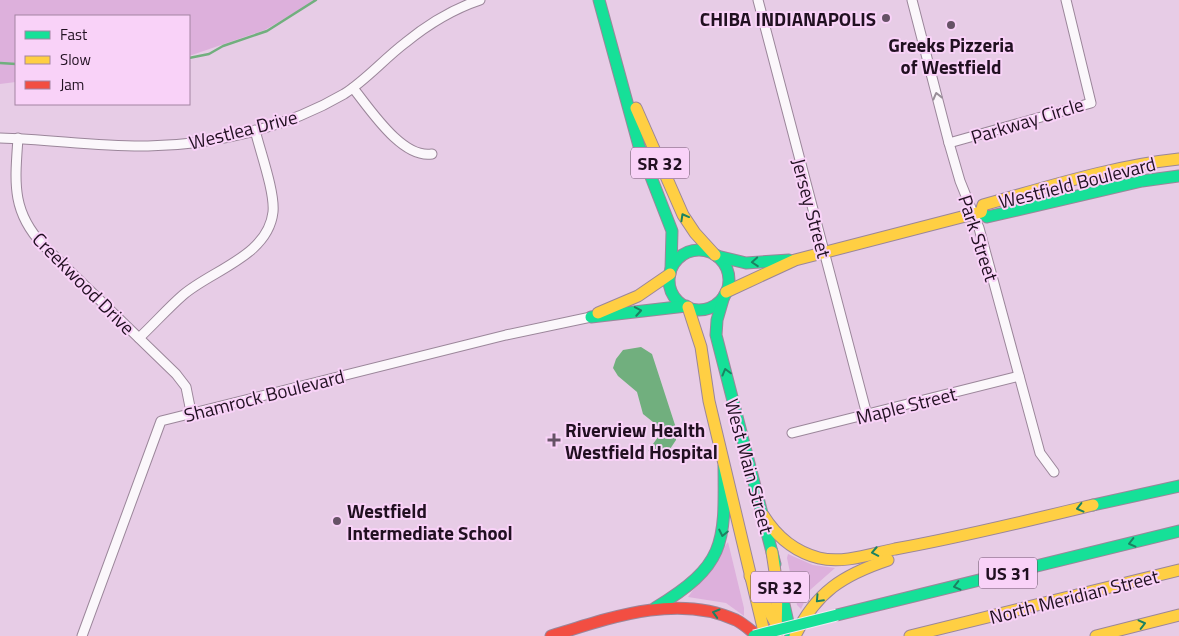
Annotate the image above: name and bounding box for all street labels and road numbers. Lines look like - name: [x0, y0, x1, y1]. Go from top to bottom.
- street label: Parkway Circle: [967, 89, 1087, 151]
- street label: Westlea Drive: [186, 102, 300, 156]
- road number: SR 32: [631, 148, 689, 178]
- street label: Westfield Boulevard: [995, 148, 1159, 216]
- street label: Jersey Street: [785, 155, 839, 261]
- street label: Park Street: [951, 191, 1007, 285]
- street label: Creekwood Drive: [26, 225, 142, 341]
- street label: Shamrock Boulevard: [181, 361, 347, 429]
- street label: Maple Street: [853, 378, 960, 431]
- street label: West Main Street: [718, 395, 782, 537]
- road number: US 31: [979, 558, 1037, 588]
- street label: North Meridian Street: [986, 561, 1162, 631]
- road number: SR 32: [751, 572, 809, 602]

